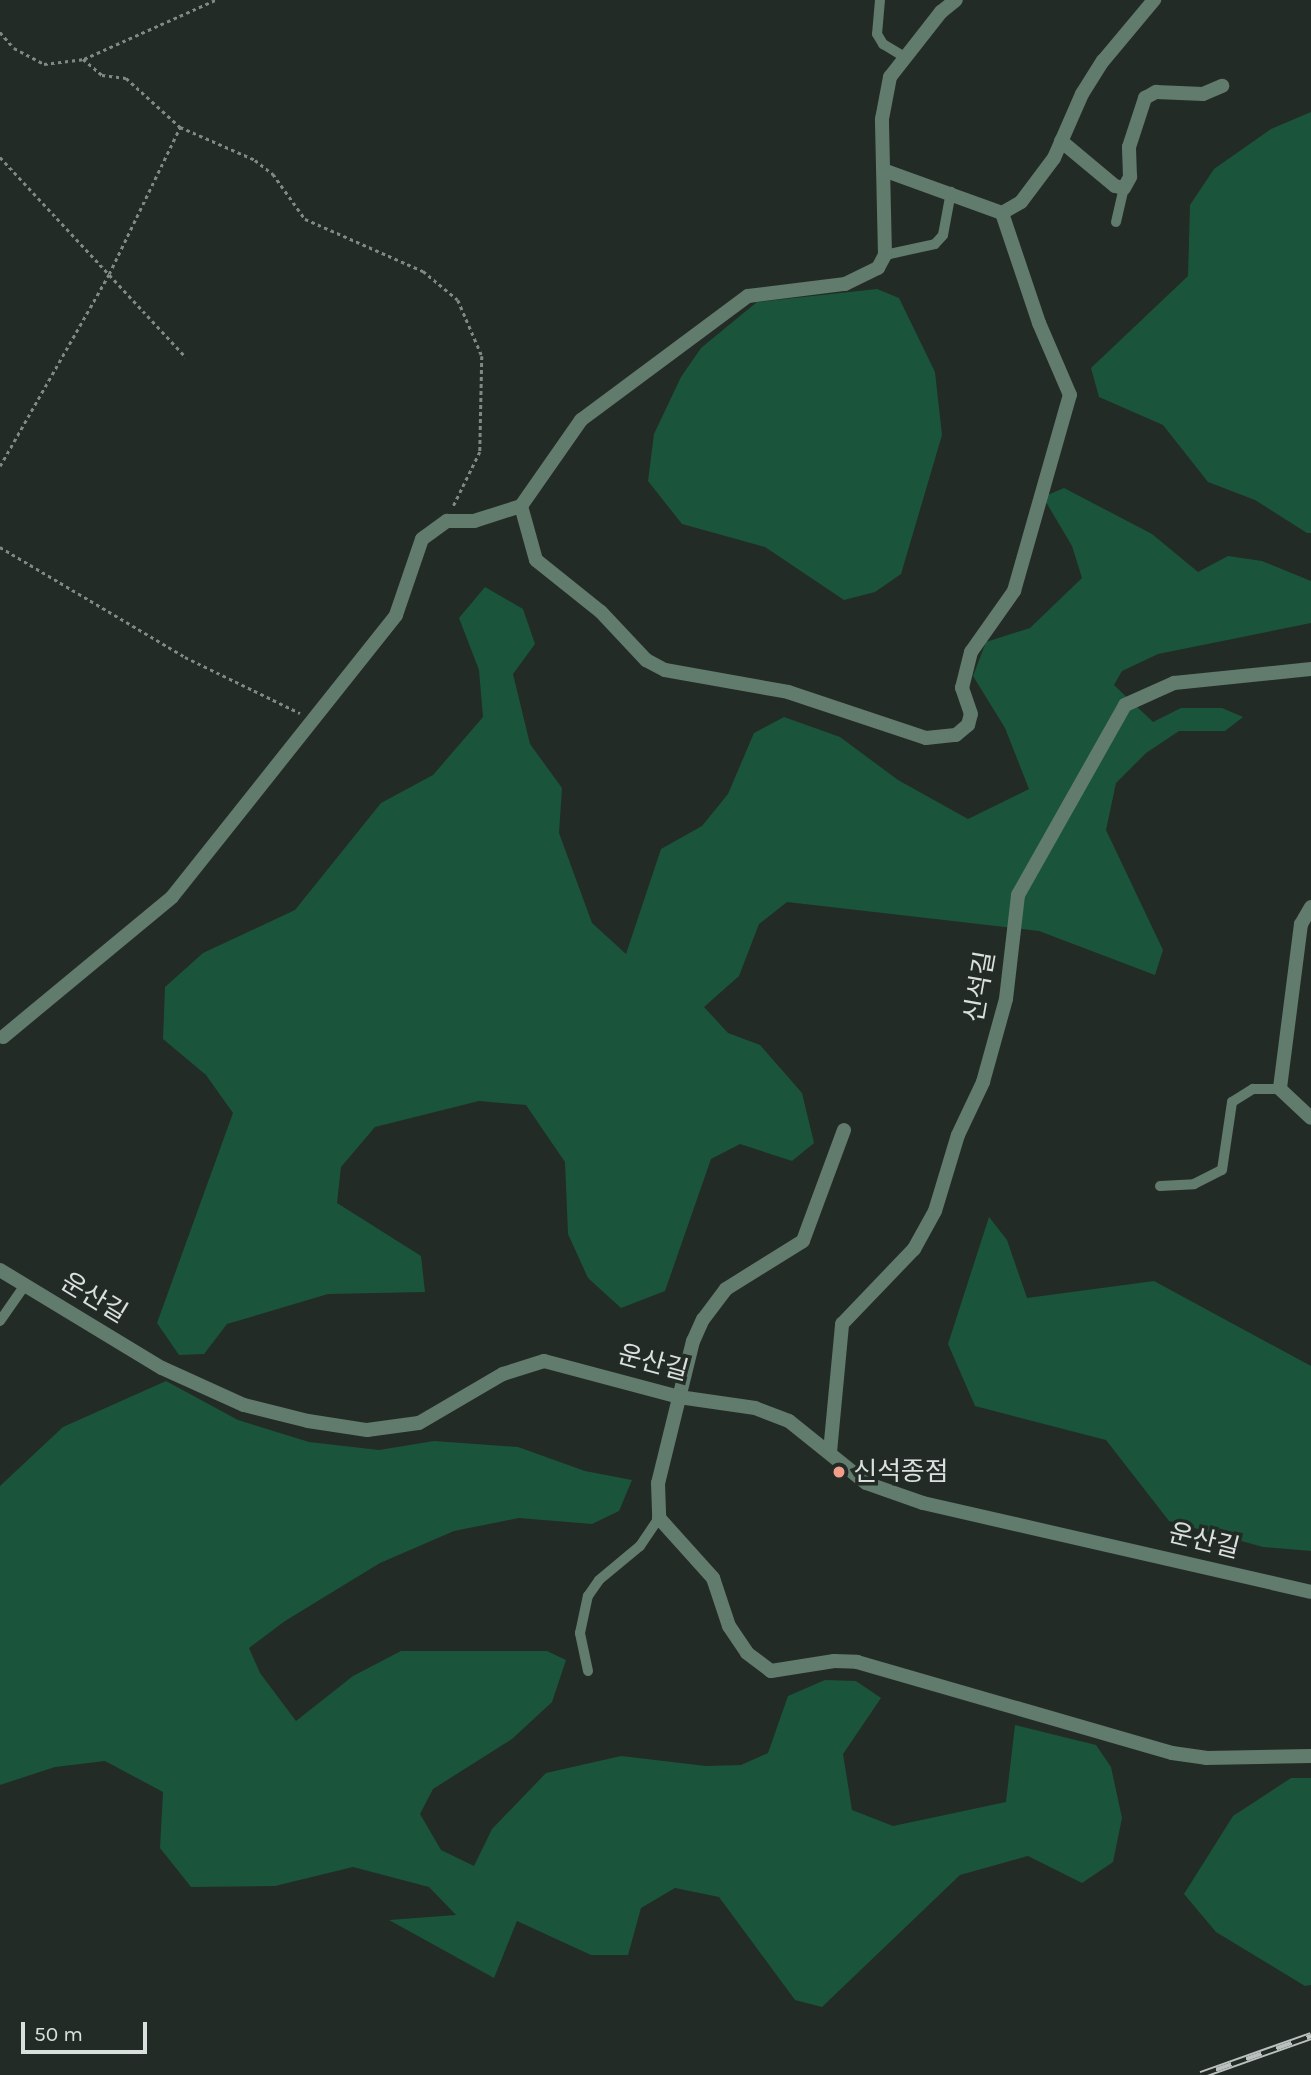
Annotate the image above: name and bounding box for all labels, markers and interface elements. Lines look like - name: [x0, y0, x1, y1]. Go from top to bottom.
- street label: 신석길: [958, 949, 1002, 1025]
- street label: 운산길: [55, 1266, 133, 1330]
- street label: 운산길: [614, 1339, 692, 1387]
- place label: 신석종점: [853, 1456, 949, 1488]
- marker: 신석종점: [831, 1464, 847, 1480]
- street label: 운산길: [1165, 1517, 1243, 1565]
- scale bar: [24, 2008, 150, 2052]
- text: 50 m: [34, 2022, 83, 2046]

